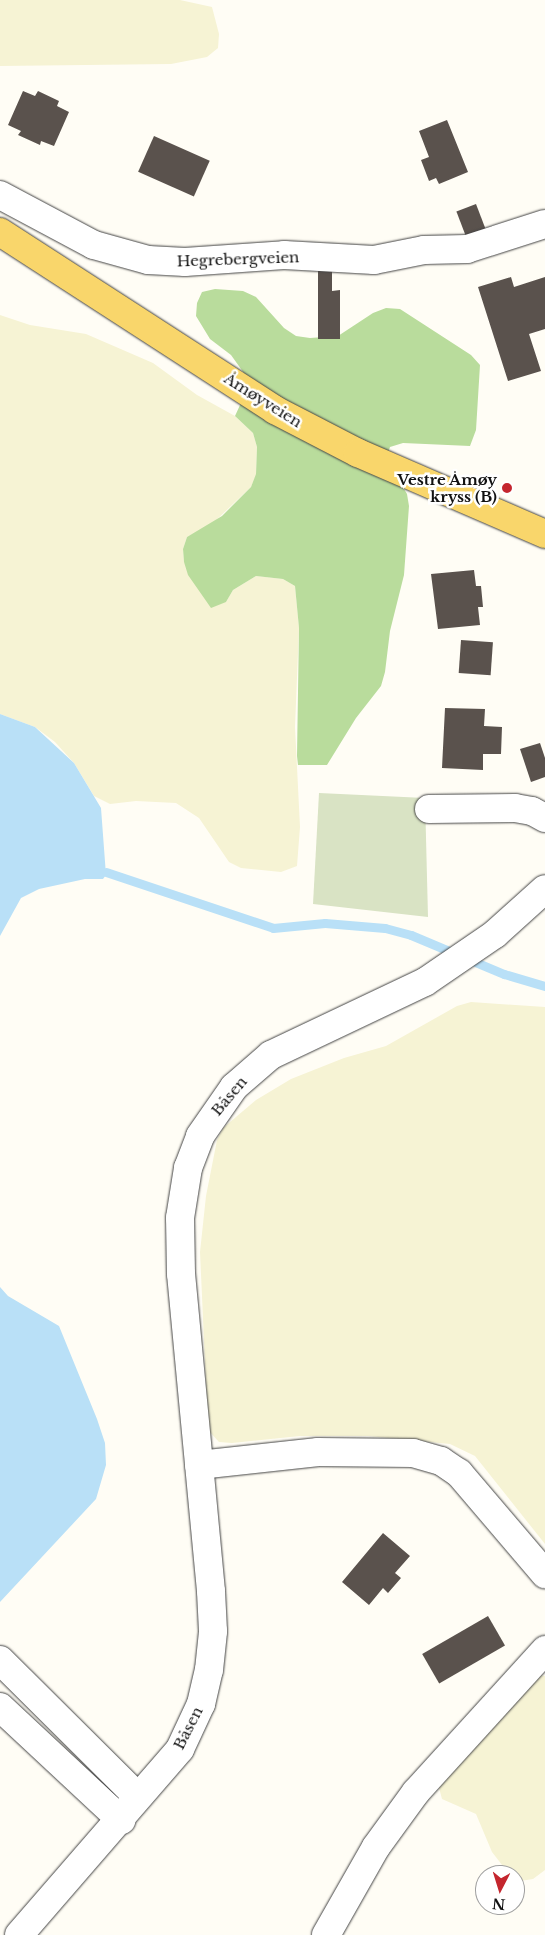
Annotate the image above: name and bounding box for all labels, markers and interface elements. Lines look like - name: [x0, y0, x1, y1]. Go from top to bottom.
- street label: Hegrebergveien: [176, 248, 300, 270]
- street label: Åmøyveien: [221, 369, 305, 431]
- place label: Vestre Åmøy kryss (B): [397, 470, 497, 505]
- marker: Vestre Åmøy kryss (B): [501, 482, 513, 494]
- street label: Båsen: [207, 1073, 251, 1119]
- street label: Båsen: [170, 1704, 206, 1752]
- north arrow: [475, 1865, 525, 1915]
- text: N: [491, 1894, 506, 1913]

